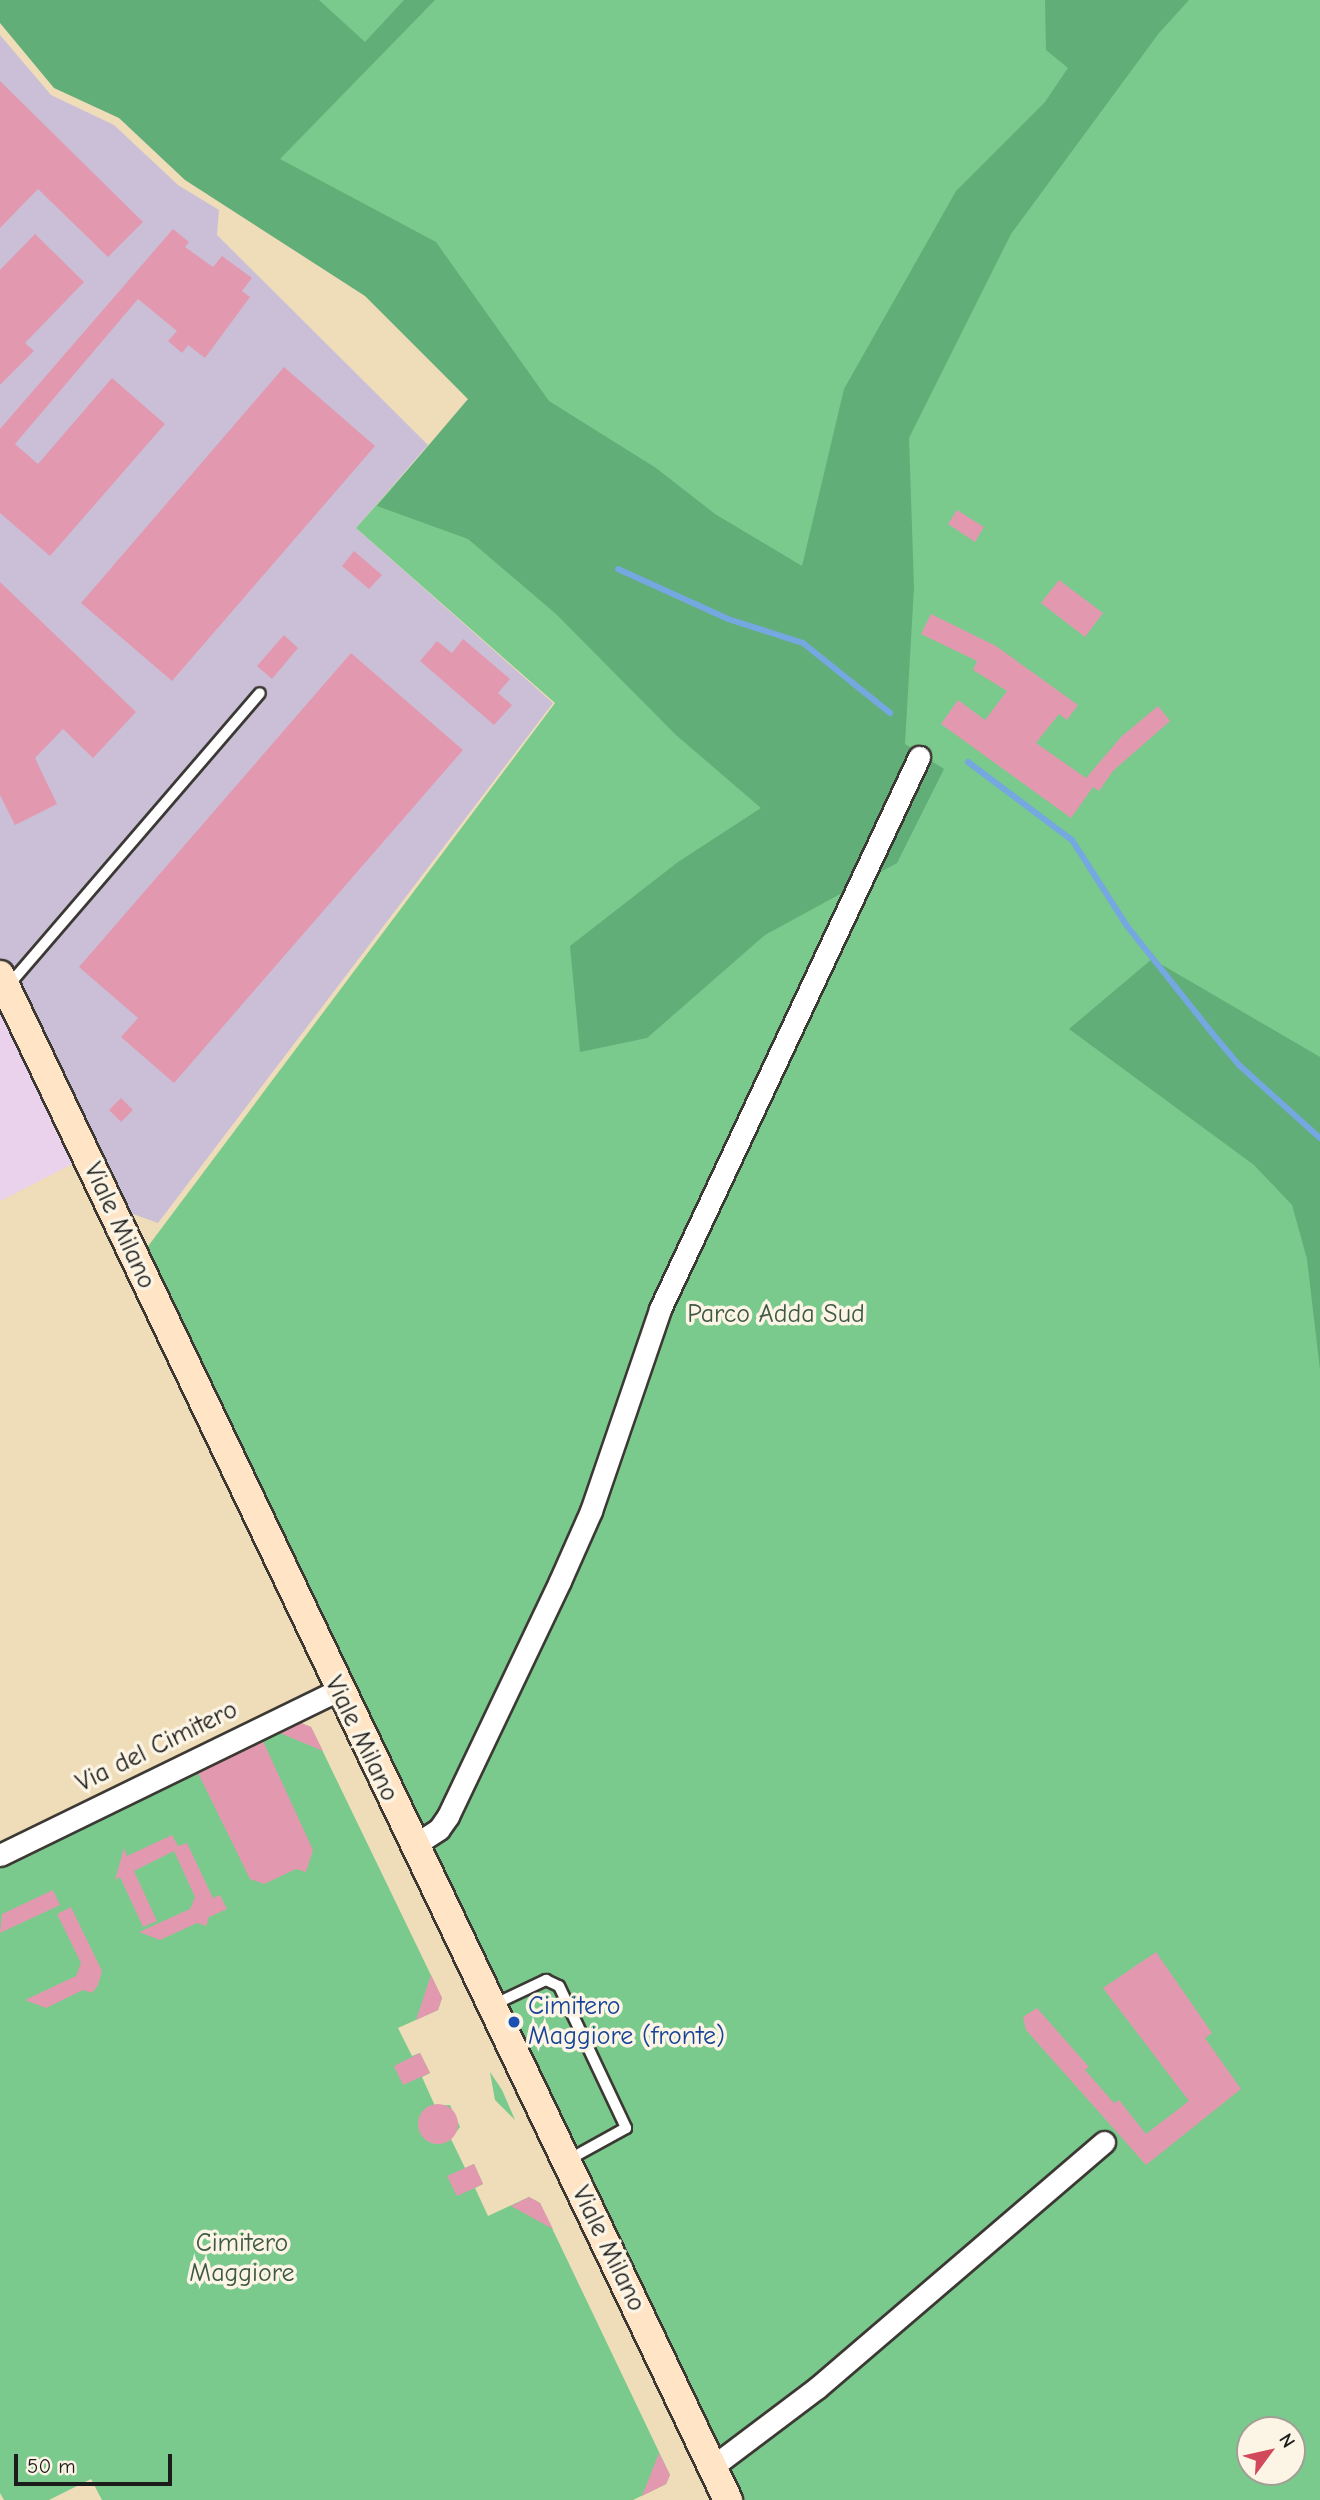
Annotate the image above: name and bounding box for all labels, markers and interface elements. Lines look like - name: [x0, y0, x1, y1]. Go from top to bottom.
- street label: Viale Milano: [76, 1158, 162, 1294]
- park label: Parco Adda Sud: [687, 1299, 865, 1331]
- street label: Viale Milano: [317, 1671, 405, 1807]
- street label: Via del Cimitero: [71, 1694, 243, 1800]
- place label: Cimitero Maggiore (fronte): [528, 1991, 725, 2052]
- marker: Cimitero Maggiore (fronte): [506, 2014, 522, 2030]
- street label: Viale Milano: [564, 2181, 652, 2317]
- park label: Cimitero Maggiore: [189, 2228, 295, 2290]
- north arrow: [1236, 2416, 1306, 2486]
- text: N: [1274, 2429, 1300, 2452]
- scale bar: [18, 2440, 175, 2484]
- text: 50 m: [27, 2454, 76, 2478]

